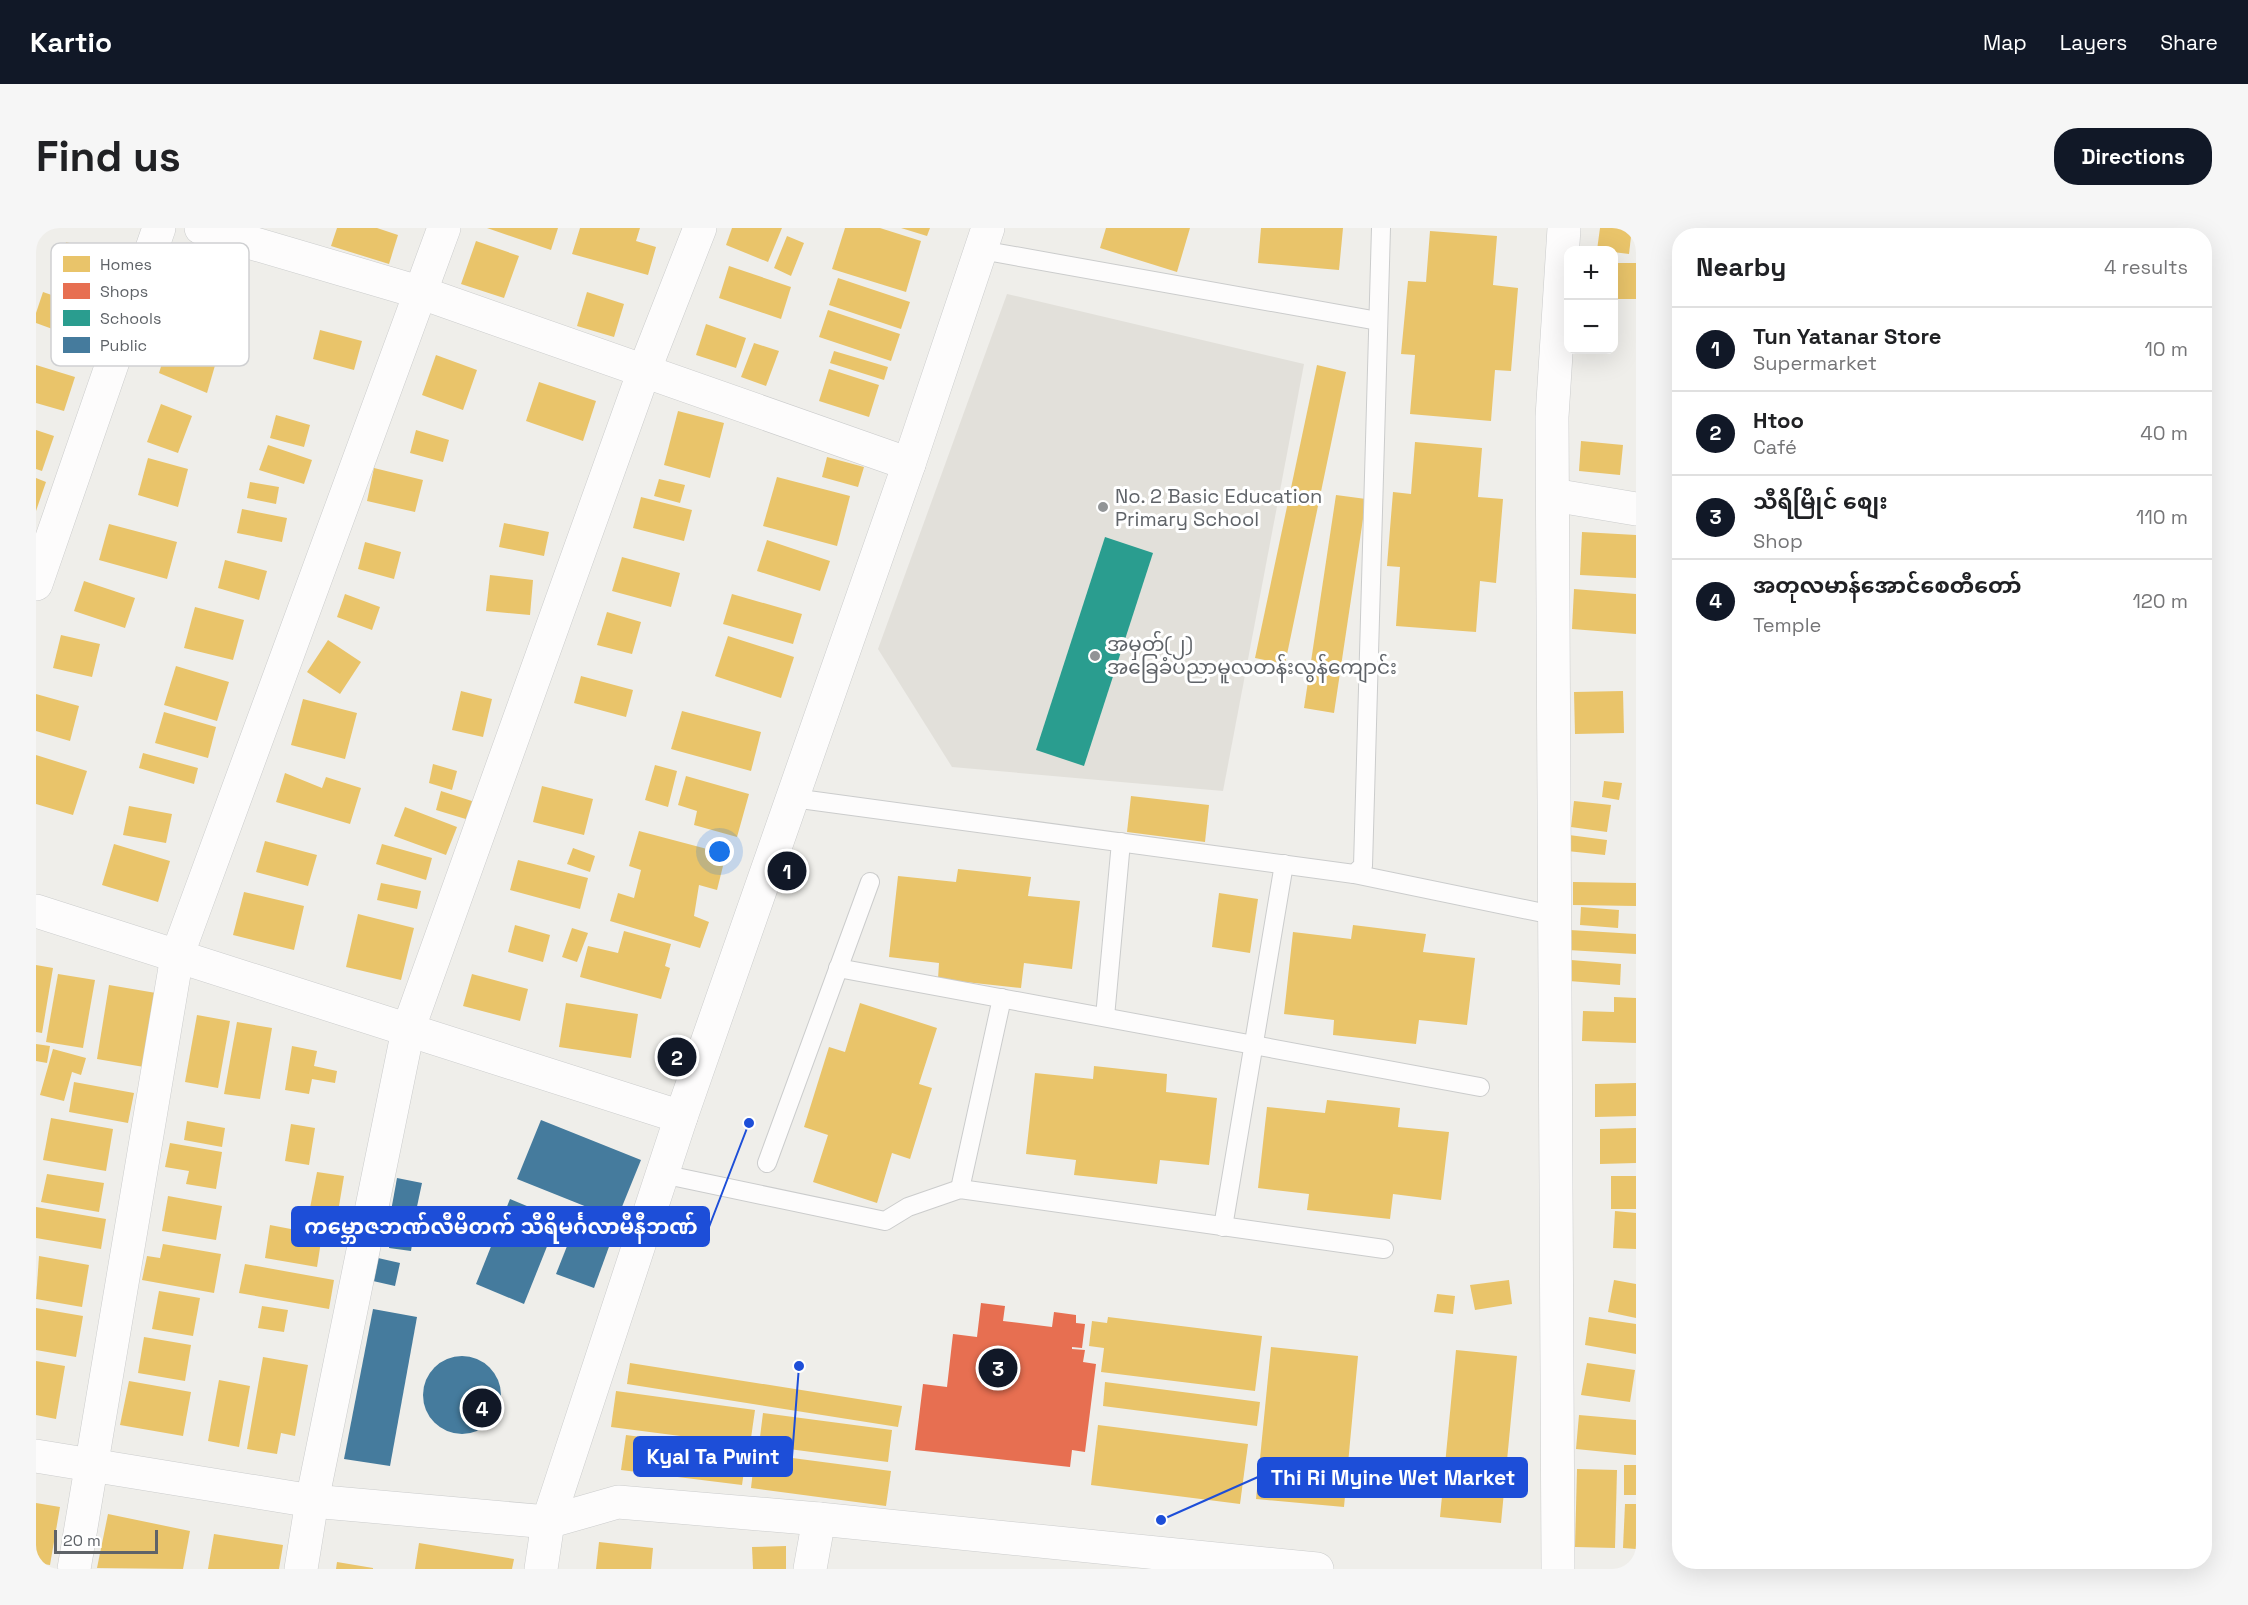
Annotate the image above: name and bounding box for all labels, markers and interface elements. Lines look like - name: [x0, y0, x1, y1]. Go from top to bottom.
- text: Kartio: [30, 24, 112, 60]
- text: Map: [1983, 29, 2027, 56]
- text: Layers: [2060, 29, 2127, 56]
- text: Share: [2160, 29, 2218, 56]
- button: Directions: [2054, 128, 2212, 185]
- text: Find us: [36, 130, 181, 183]
- legend: [51, 243, 249, 366]
- map controls: [1564, 246, 1618, 354]
- button: +: [1564, 246, 1618, 300]
- text: Nearby: [1696, 250, 1786, 284]
- text: Homes: [100, 254, 152, 275]
- text: 4 results: [2104, 254, 2188, 280]
- text: Shops: [100, 281, 148, 302]
- button: −: [1564, 300, 1618, 354]
- text: Schools: [100, 308, 161, 329]
- text: Tun Yatanar Store: [1753, 322, 1941, 350]
- text: Public: [100, 335, 147, 356]
- text: 1: [1711, 336, 1720, 362]
- text: 10 m: [2144, 336, 2188, 362]
- text: Supermarket: [1753, 350, 1877, 376]
- text: Htoo: [1753, 406, 1804, 434]
- text: 2: [1710, 420, 1721, 446]
- text: 40 m: [2140, 420, 2188, 446]
- text: Café: [1753, 434, 1797, 460]
- place label: No. 2 Basic Education Primary School: [1115, 483, 1322, 532]
- text: သီရိမြိုင် စျေး: [1753, 487, 1888, 515]
- marker: No. 2 Basic Education Primary School: [1096, 500, 1110, 514]
- text: 3: [1709, 504, 1722, 530]
- text: 110 m: [2136, 504, 2188, 530]
- text: Shop: [1753, 528, 1803, 554]
- text: အတုလမာန်အောင်စေတီတော်: [1753, 571, 2021, 599]
- text: 4: [1709, 588, 1722, 614]
- text: 120 m: [2132, 588, 2188, 614]
- text: Temple: [1753, 612, 1821, 638]
- place label: အမှတ်(၂) အခြေခံပညာမူလတန်းလွန်ကျောင်း: [1107, 630, 1397, 684]
- marker: အမှတ်(၂) အခြေခံပညာမူလတန်းလွန်ကျောင်း: [1088, 649, 1102, 663]
- your location: [705, 837, 734, 866]
- pin: 1: [768, 848, 807, 894]
- pin: 2: [658, 1034, 696, 1080]
- callout: ကမ္ဘောဇဘဏ်လီမိတက် သီရိမင်္ဂလာမီနီဘဏ်: [292, 1207, 709, 1246]
- text: ကမ္ဘောဇဘဏ်လီမိတက် သီရိမင်္ဂလာမီနီဘဏ်: [304, 1211, 698, 1244]
- pin: 3: [978, 1346, 1018, 1390]
- pin: 4: [462, 1386, 502, 1430]
- callout: Kyal Ta Pwint: [634, 1437, 792, 1476]
- text: Kyal Ta Pwint: [646, 1443, 780, 1470]
- callout: Thi Ri Myine Wet Market: [1258, 1458, 1527, 1497]
- text: Thi Ri Myine Wet Market: [1271, 1464, 1515, 1491]
- scale bar: [54, 1527, 158, 1554]
- text: 20 m: [63, 1530, 101, 1551]

